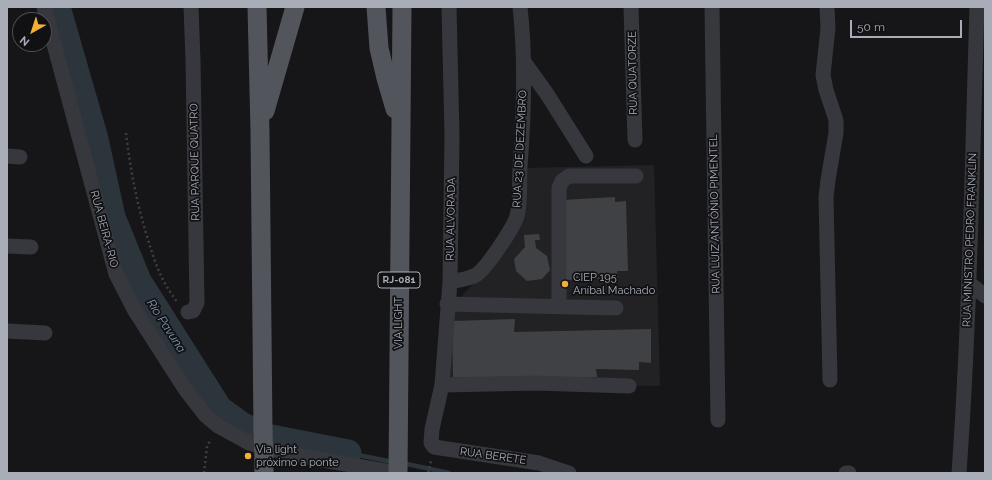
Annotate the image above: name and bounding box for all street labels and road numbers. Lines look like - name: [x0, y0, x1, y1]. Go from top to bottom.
- street label: RUA QUATORZE: [626, 31, 640, 115]
- street label: RUA 23 DE DEZEMBRO: [510, 90, 530, 208]
- street label: RUA PARQUE QUATRO: [187, 103, 203, 221]
- street label: RUA LUIZ ANTÔNIO PIMENTEL: [707, 134, 723, 294]
- street label: RUA MINISTRO PEDRO FRANKLIN: [960, 153, 980, 327]
- street label: RUA ALVORADA: [444, 177, 458, 261]
- street label: RUA BEIRA-RIO: [87, 189, 121, 269]
- road number: RJ-081: [378, 272, 420, 288]
- street label: VIA LIGHT: [392, 297, 406, 349]
- street label: RUA BERETE: [459, 445, 527, 467]

